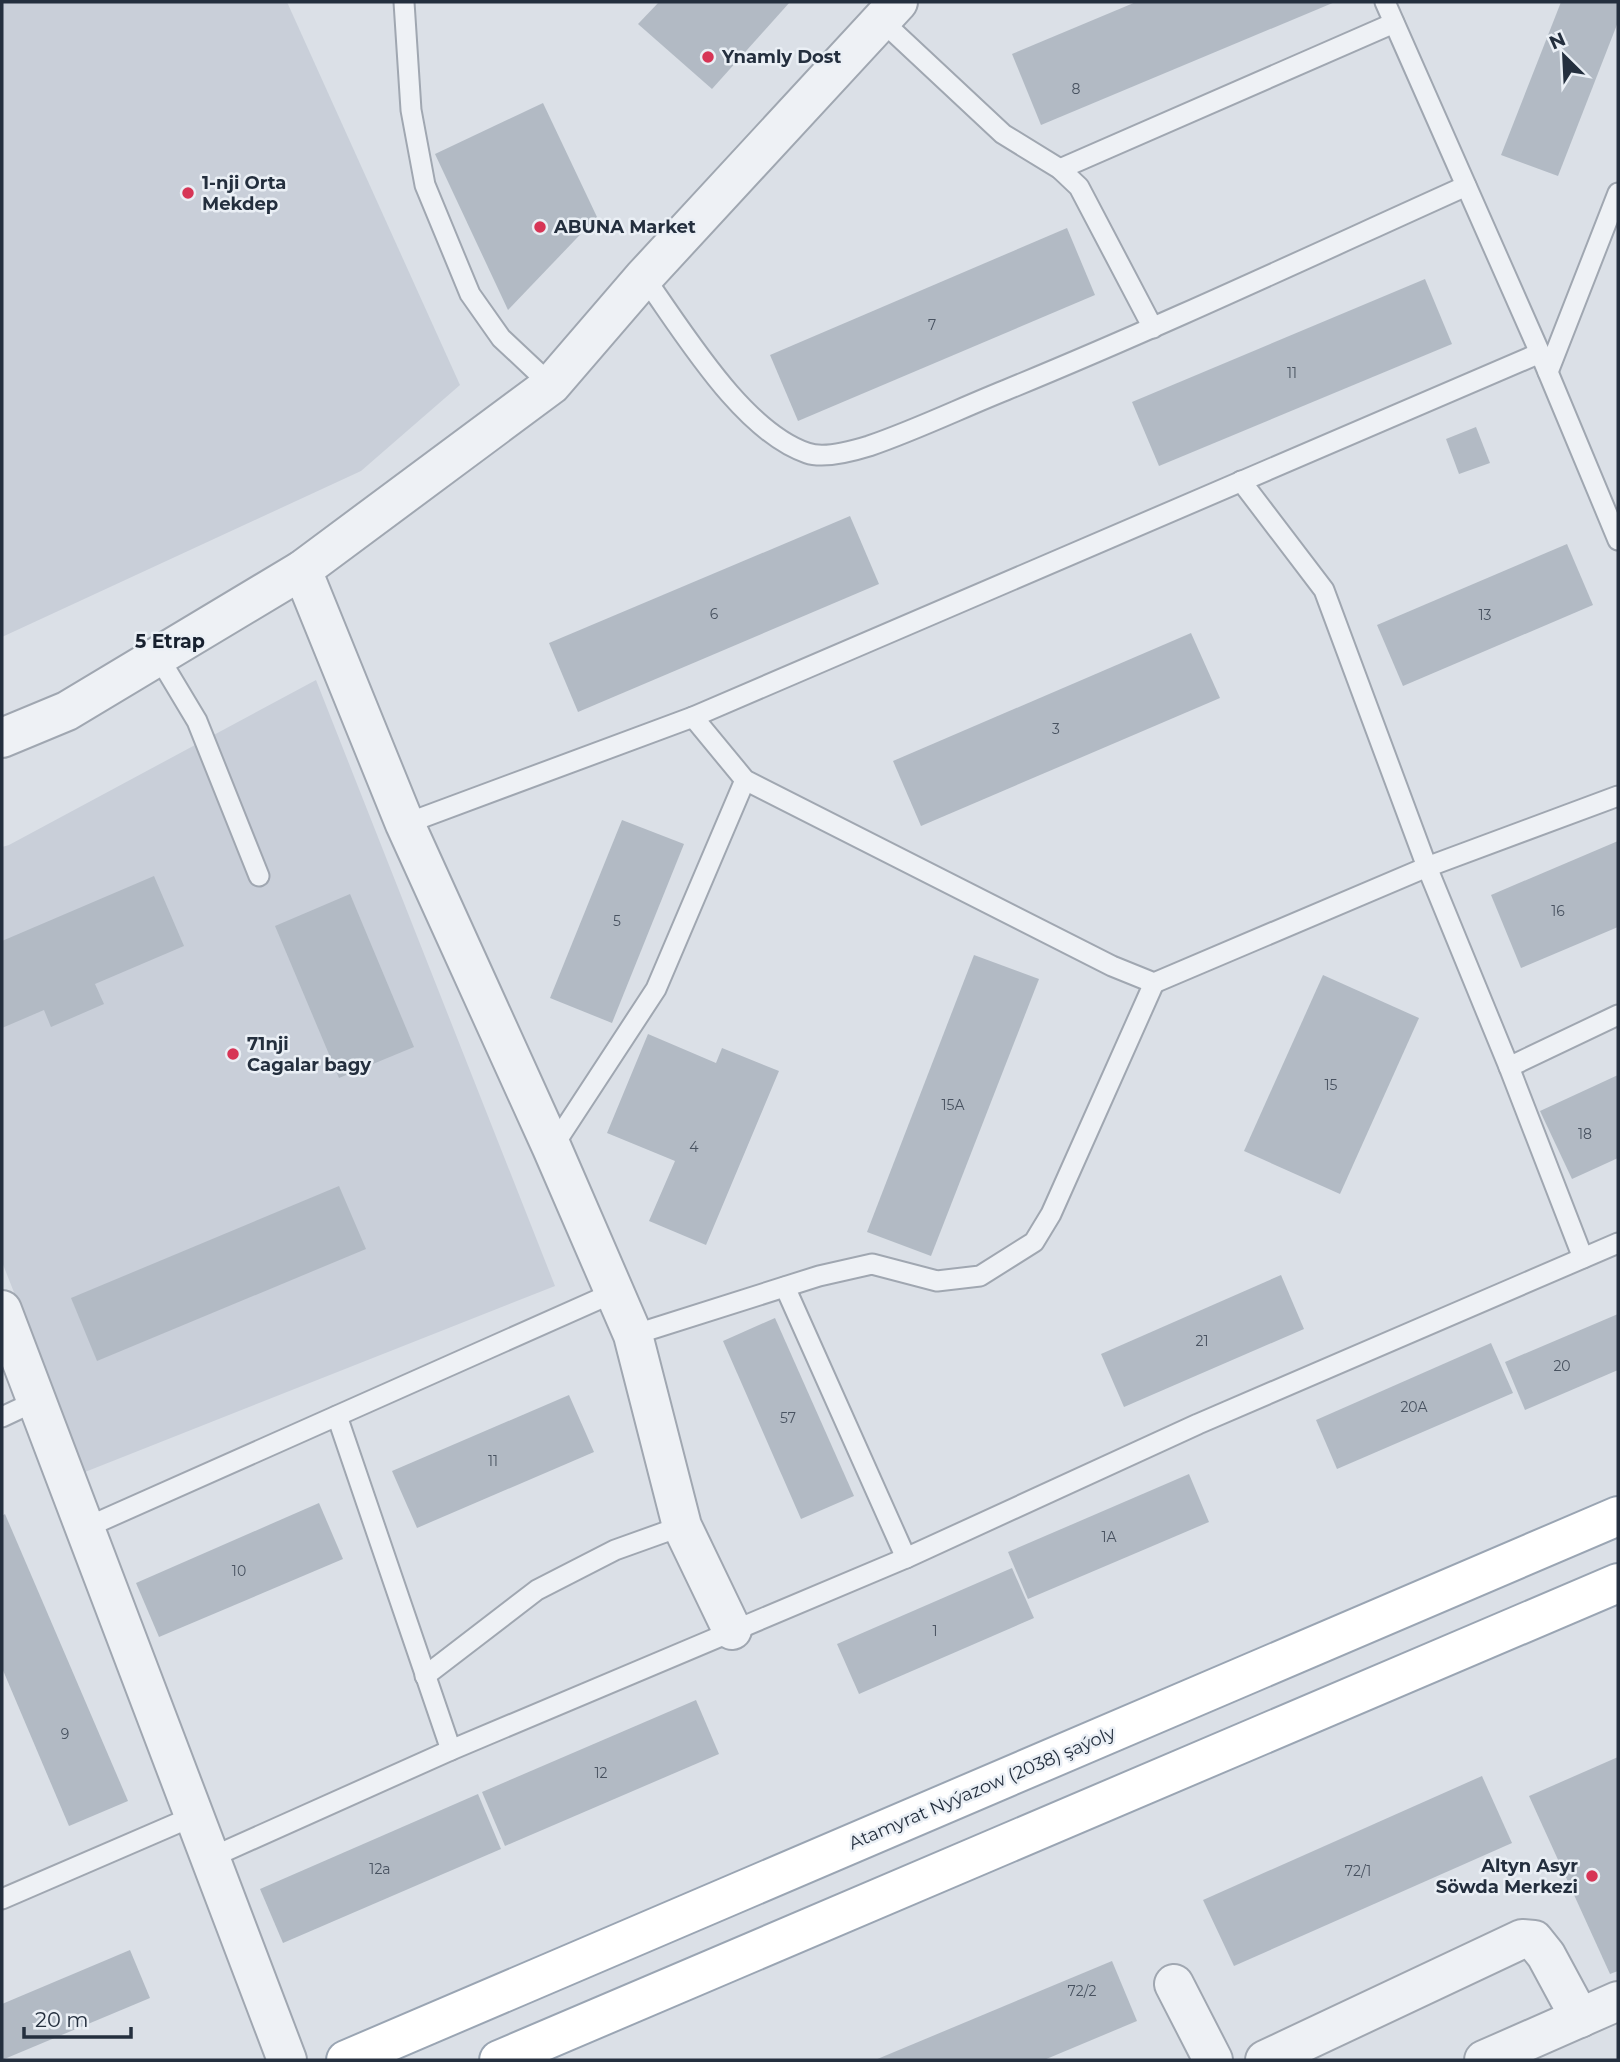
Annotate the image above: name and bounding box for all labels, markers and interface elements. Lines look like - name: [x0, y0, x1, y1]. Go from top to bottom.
- north arrow: [1529, 21, 1599, 91]
- text: N: [1546, 27, 1569, 55]
- place label: Ynamly Dost: [721, 46, 841, 68]
- marker: Ynamly Dost: [700, 49, 716, 65]
- house number: 8: [1072, 80, 1081, 98]
- place label: 1-nji Orta Mekdep: [202, 172, 286, 215]
- marker: 1-nji Orta Mekdep: [180, 185, 196, 201]
- place label: ABUNA Market: [553, 216, 696, 238]
- marker: ABUNA Market: [532, 219, 548, 235]
- house number: 7: [928, 316, 936, 334]
- house number: 11: [1287, 364, 1297, 382]
- house number: 6: [710, 605, 719, 623]
- house number: 13: [1479, 606, 1492, 624]
- district label: 5 Etrap: [135, 630, 205, 653]
- house number: 3: [1052, 720, 1060, 738]
- house number: 16: [1551, 902, 1565, 920]
- house number: 5: [613, 912, 621, 930]
- place label: 71nji Cagalar bagy: [247, 1033, 371, 1076]
- marker: 71nji Cagalar bagy: [225, 1046, 241, 1062]
- house number: 15: [1325, 1076, 1338, 1094]
- house number: 15A: [941, 1096, 965, 1114]
- house number: 18: [1578, 1125, 1592, 1143]
- house number: 4: [689, 1138, 699, 1156]
- house number: 21: [1195, 1332, 1209, 1350]
- house number: 20: [1553, 1357, 1571, 1375]
- house number: 20A: [1400, 1398, 1429, 1416]
- house number: 57: [780, 1409, 796, 1427]
- house number: 11: [488, 1452, 498, 1470]
- house number: 1A: [1101, 1528, 1118, 1546]
- house number: 10: [232, 1562, 246, 1580]
- house number: 1: [932, 1622, 938, 1640]
- street label: Atamyrat Nyýazow (2038) şaýoly: [845, 1722, 1119, 1854]
- house number: 9: [61, 1725, 69, 1743]
- house number: 12: [594, 1764, 608, 1782]
- place label: Altyn Asyr Söwda Merkezi: [1436, 1855, 1578, 1898]
- house number: 12a: [369, 1860, 391, 1878]
- house number: 72/1: [1345, 1862, 1371, 1880]
- marker: Altyn Asyr Söwda Merkezi: [1584, 1868, 1600, 1884]
- house number: 72/2: [1068, 1982, 1097, 2000]
- scale bar: [24, 1996, 131, 2040]
- text: 20 m: [35, 2007, 89, 2032]

